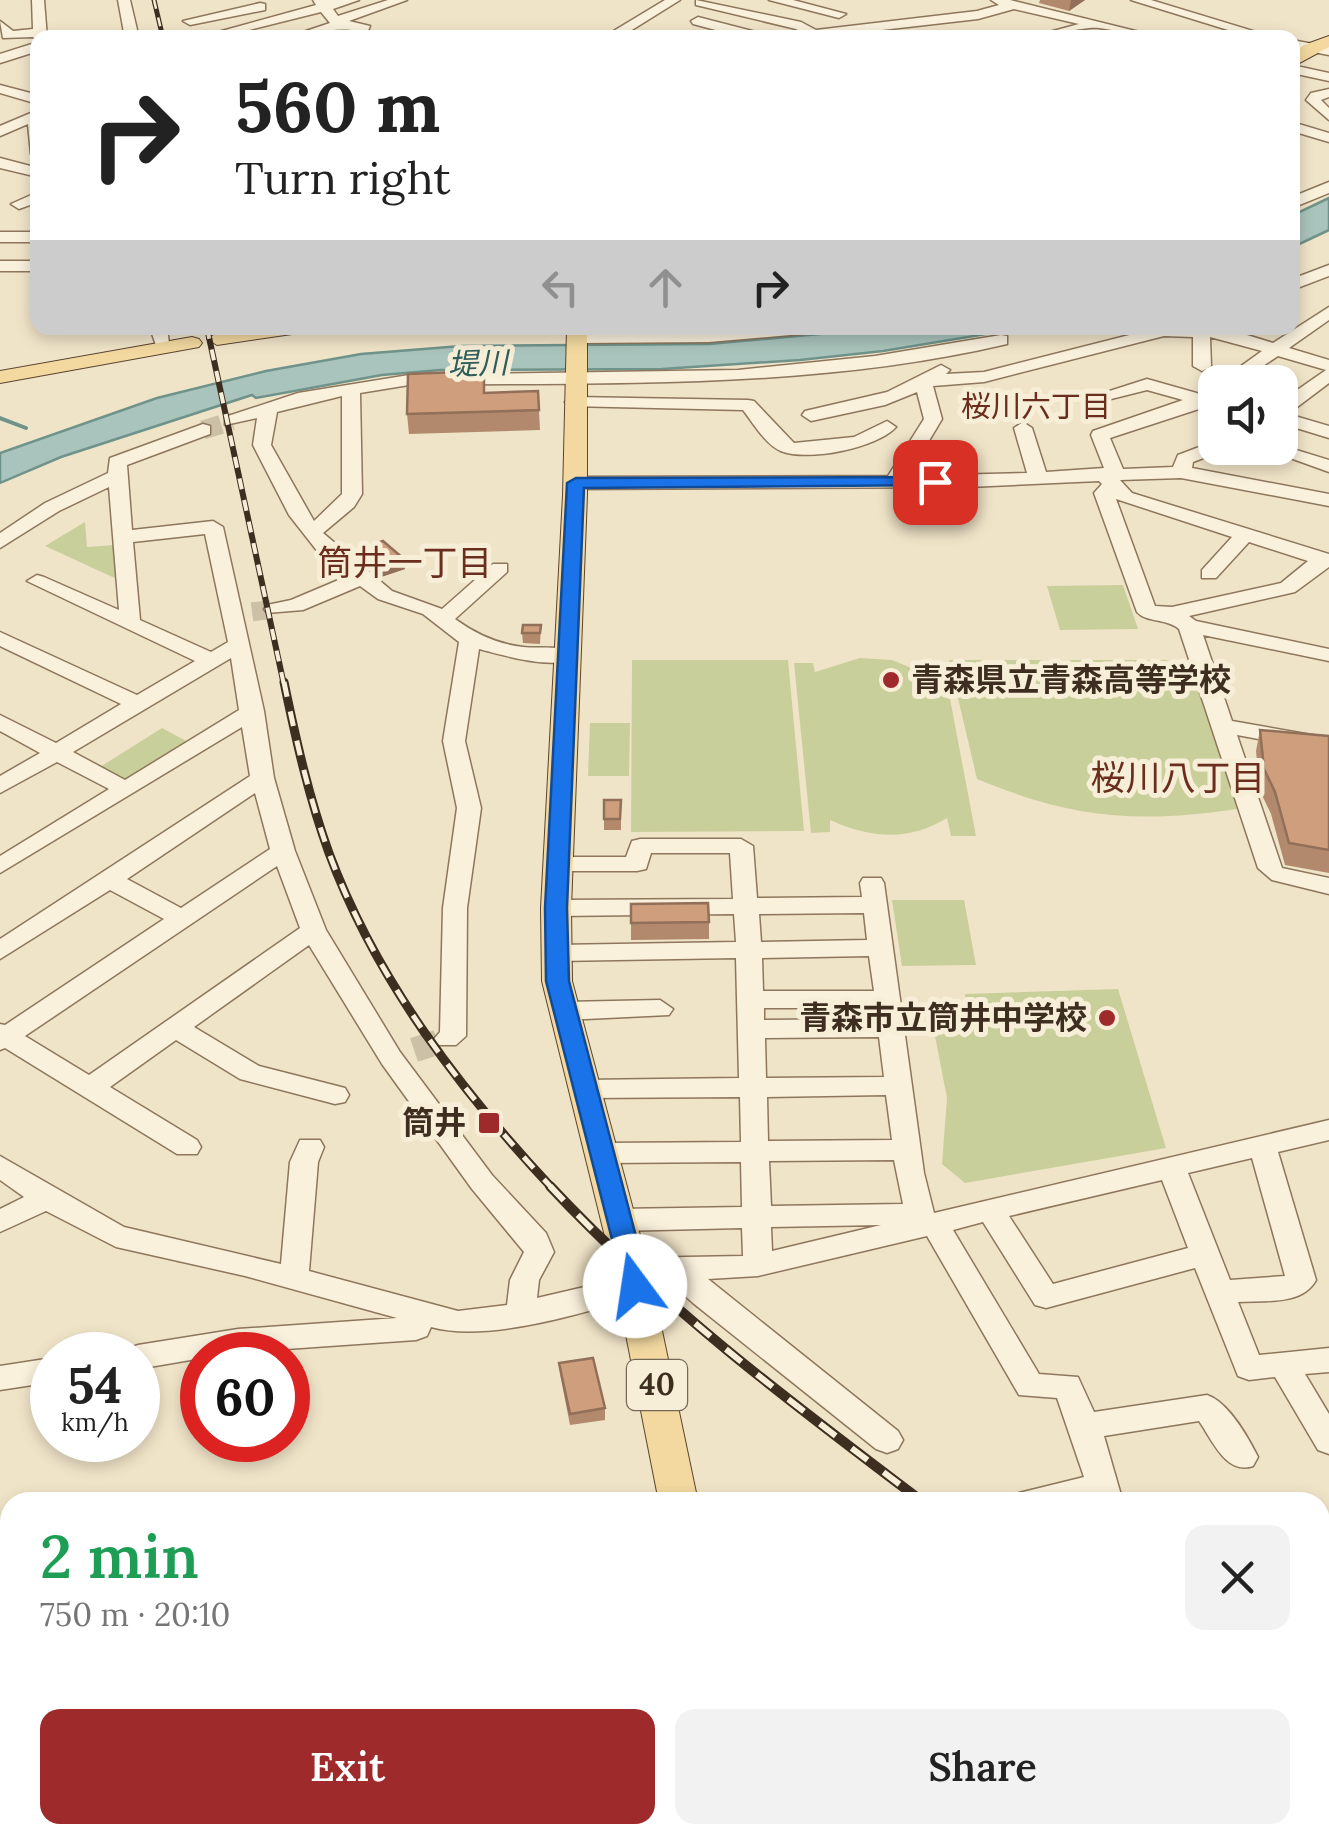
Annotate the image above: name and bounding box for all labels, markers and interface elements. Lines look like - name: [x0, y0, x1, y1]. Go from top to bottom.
- text: 560 m: [235, 62, 440, 151]
- icon: right: [70, 70, 200, 200]
- text: Turn right: [235, 149, 451, 206]
- icon: left: [533, 260, 588, 315]
- icon: ahead: [638, 260, 693, 315]
- icon: right: [743, 260, 798, 315]
- water label: 堤川: [447, 343, 512, 383]
- map controls: [1198, 365, 1298, 465]
- button: sound: [1198, 365, 1298, 465]
- district label: 桜川六丁目: [961, 387, 1111, 425]
- pin: [893, 440, 978, 525]
- icon: arrive: [908, 455, 963, 510]
- district label: 筒井一丁目: [317, 540, 493, 585]
- place label: 青森県立青森高等学校: [911, 659, 1231, 700]
- marker: 青森県立青森高等学校: [880, 669, 902, 691]
- district label: 桜川八丁目: [1090, 755, 1266, 800]
- place label: 青森市立筒井中学校: [799, 997, 1087, 1038]
- marker: 青森市立筒井中学校: [1096, 1007, 1118, 1029]
- place label: 筒井: [402, 1102, 466, 1143]
- marker: 筒井: [476, 1110, 502, 1136]
- position arrow: [583, 1234, 687, 1338]
- speed limit sign: 60: [180, 1332, 310, 1462]
- text: 54: [68, 1353, 122, 1417]
- road number: 40: [627, 1360, 687, 1410]
- text: km/h: [61, 1406, 129, 1438]
- text: 2 min: [40, 1518, 199, 1594]
- button: close: [1185, 1525, 1290, 1630]
- text: 750 m · 20:10: [40, 1594, 231, 1635]
- button: Exit: [40, 1709, 655, 1824]
- button: Share: [675, 1709, 1290, 1824]

